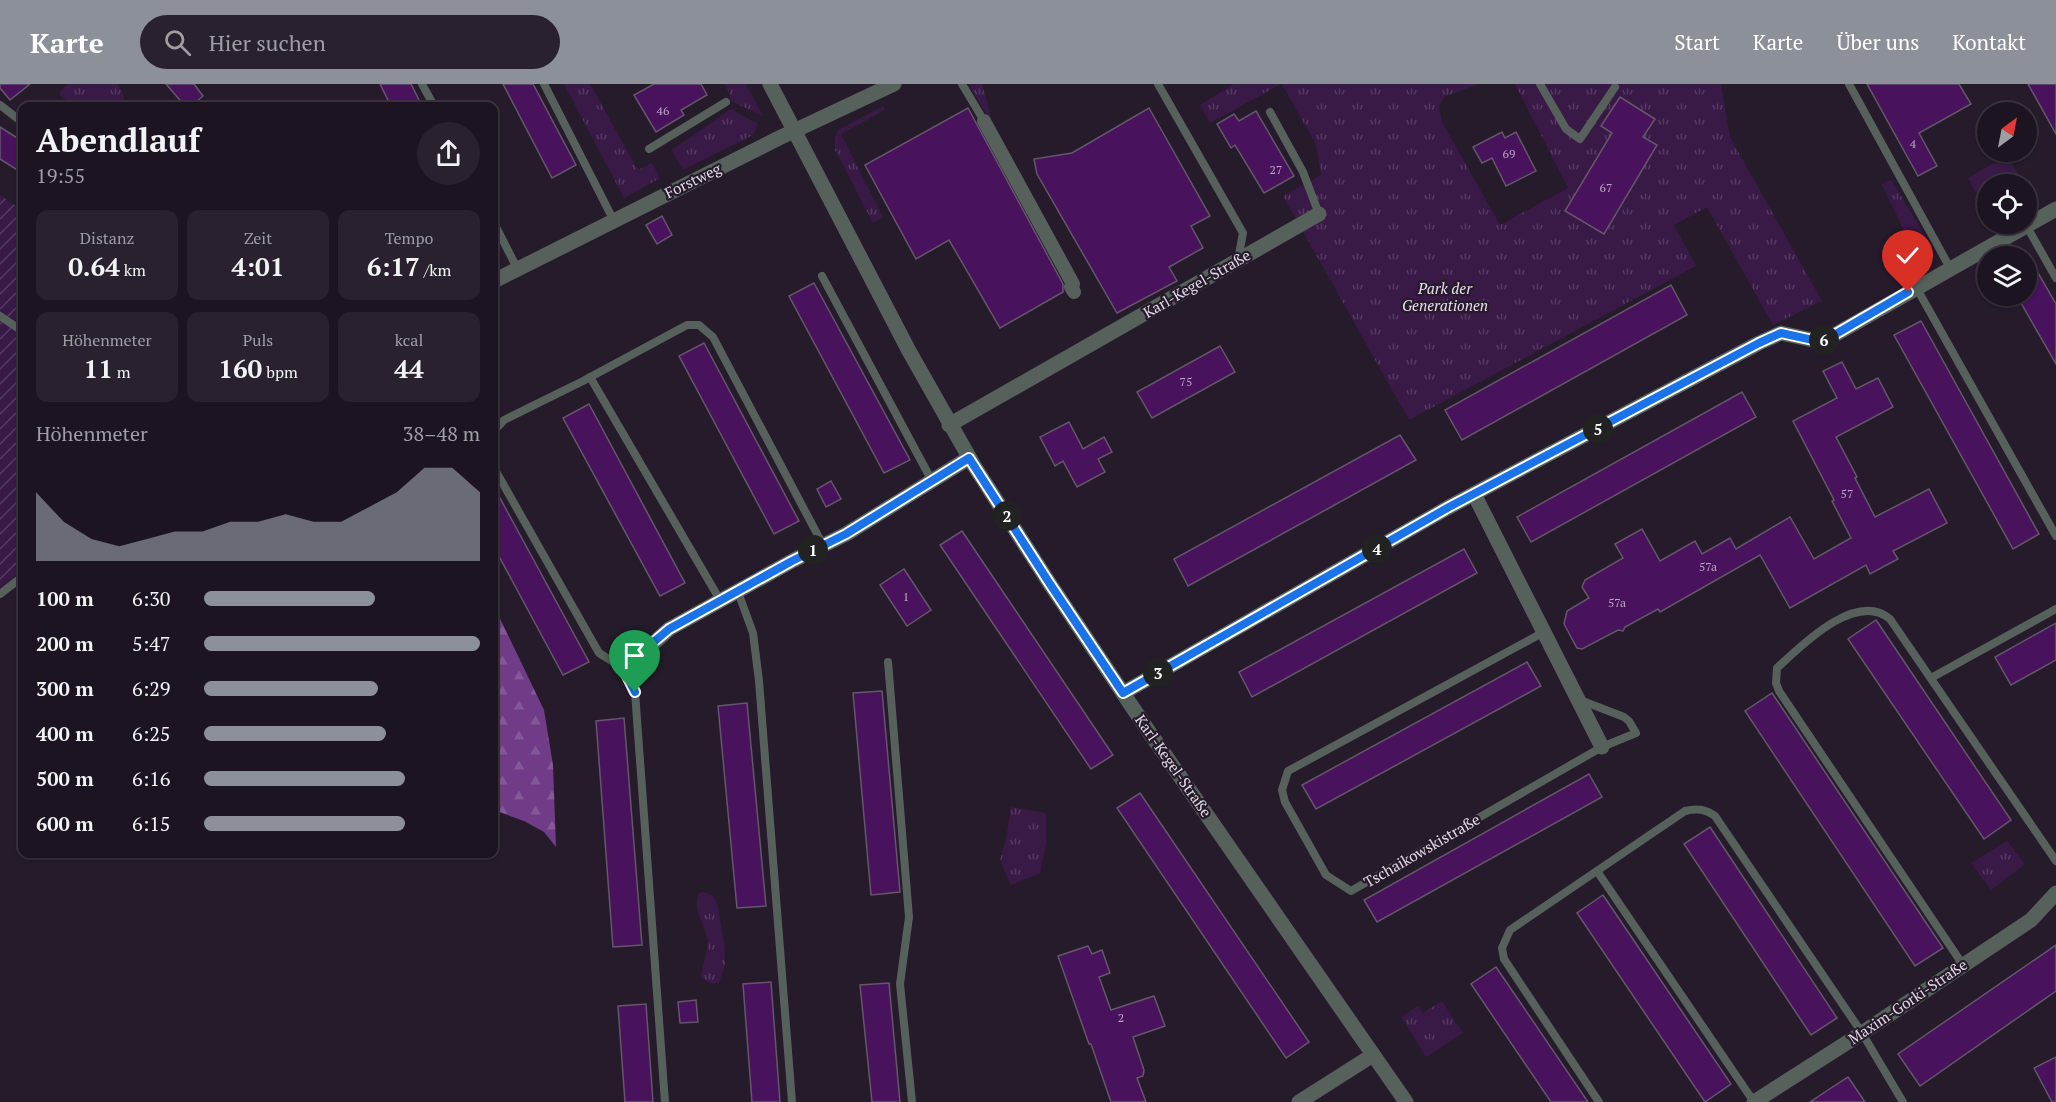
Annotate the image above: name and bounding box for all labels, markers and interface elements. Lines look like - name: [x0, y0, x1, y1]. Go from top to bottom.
- search box: [140, 15, 560, 69]
- text: Karte: [30, 24, 104, 61]
- icon: search: [161, 26, 194, 59]
- text: Hier suchen: [209, 28, 326, 57]
- text: Start: [1674, 28, 1720, 56]
- text: Karte: [1753, 28, 1803, 56]
- text: Über uns: [1836, 28, 1919, 56]
- text: Kontakt: [1952, 28, 2026, 56]
- north arrow: [1977, 102, 2037, 162]
- map controls: [1977, 102, 2037, 306]
- house number: 46: [657, 103, 670, 118]
- text: Abendlauf: [36, 118, 200, 161]
- button: share: [417, 122, 480, 185]
- house number: 4: [1910, 136, 1917, 151]
- house number: 69: [1503, 146, 1515, 161]
- street label: Forstweg: [661, 157, 725, 202]
- text: 19:55: [36, 162, 85, 189]
- house number: 27: [1270, 162, 1282, 177]
- button: locate: [1977, 174, 2037, 234]
- house number: 67: [1600, 180, 1612, 195]
- text: Distanz: [80, 227, 134, 249]
- text: Zeit: [244, 227, 272, 249]
- text: Tempo: [385, 227, 433, 249]
- pin: [1882, 230, 1933, 292]
- icon: check: [1891, 239, 1924, 272]
- street label: Karl-Kegel-Straße: [1139, 244, 1254, 322]
- button: layers: [1977, 246, 2037, 306]
- text: 0.64: [68, 249, 120, 283]
- text: 4:01: [232, 249, 285, 283]
- text: 6:17: [367, 249, 420, 283]
- text: km: [120, 259, 146, 281]
- text: /km: [420, 259, 451, 281]
- park label: Park der Generationen: [1402, 278, 1488, 315]
- pin: 6: [1809, 325, 1839, 355]
- text: Höhenmeter: [62, 329, 152, 351]
- text: Puls: [243, 329, 273, 351]
- text: kcal: [395, 329, 423, 351]
- text: 6: [1819, 329, 1829, 351]
- text: 11: [83, 351, 113, 385]
- text: 160: [218, 351, 262, 385]
- text: 44: [394, 351, 424, 385]
- text: m: [113, 361, 131, 383]
- text: bpm: [262, 361, 298, 383]
- house number: 75: [1180, 374, 1192, 389]
- pin: 5: [1583, 414, 1613, 444]
- text: 5: [1593, 418, 1603, 440]
- text: Höhenmeter: [36, 420, 148, 447]
- text: 38–48 m: [403, 420, 480, 447]
- house number: 57: [1841, 486, 1853, 501]
- pin: 2: [992, 501, 1022, 531]
- text: 2: [1002, 505, 1012, 527]
- pin: 4: [1362, 534, 1392, 564]
- pin: 1: [798, 535, 828, 565]
- text: 4: [1372, 538, 1382, 560]
- text: 1: [808, 539, 818, 561]
- house number: 57a: [1699, 559, 1717, 574]
- text: 100 m: [36, 585, 94, 612]
- text: 6:30: [132, 585, 171, 612]
- house number: 1: [903, 589, 909, 604]
- house number: 57a: [1608, 595, 1626, 610]
- text: 200 m: [36, 630, 94, 657]
- text: 5:47: [132, 630, 171, 657]
- pin: [609, 630, 660, 692]
- icon: arrive: [618, 639, 651, 672]
- pin: 3: [1143, 658, 1173, 688]
- text: 3: [1153, 662, 1163, 684]
- text: 300 m: [36, 675, 94, 702]
- text: 6:29: [132, 675, 171, 702]
- street label: Karl-Kegel-Straße: [1131, 710, 1217, 821]
- text: 400 m: [36, 720, 94, 747]
- text: 6:25: [132, 720, 171, 747]
- text: 500 m: [36, 765, 94, 792]
- text: 6:16: [132, 765, 171, 792]
- street label: Tschaikowskistraße: [1360, 809, 1483, 892]
- text: 600 m: [36, 810, 94, 837]
- text: 6:15: [132, 810, 171, 837]
- street label: Maxim-Gorki-Straße: [1844, 954, 1971, 1048]
- house number: 2: [1118, 1010, 1124, 1025]

